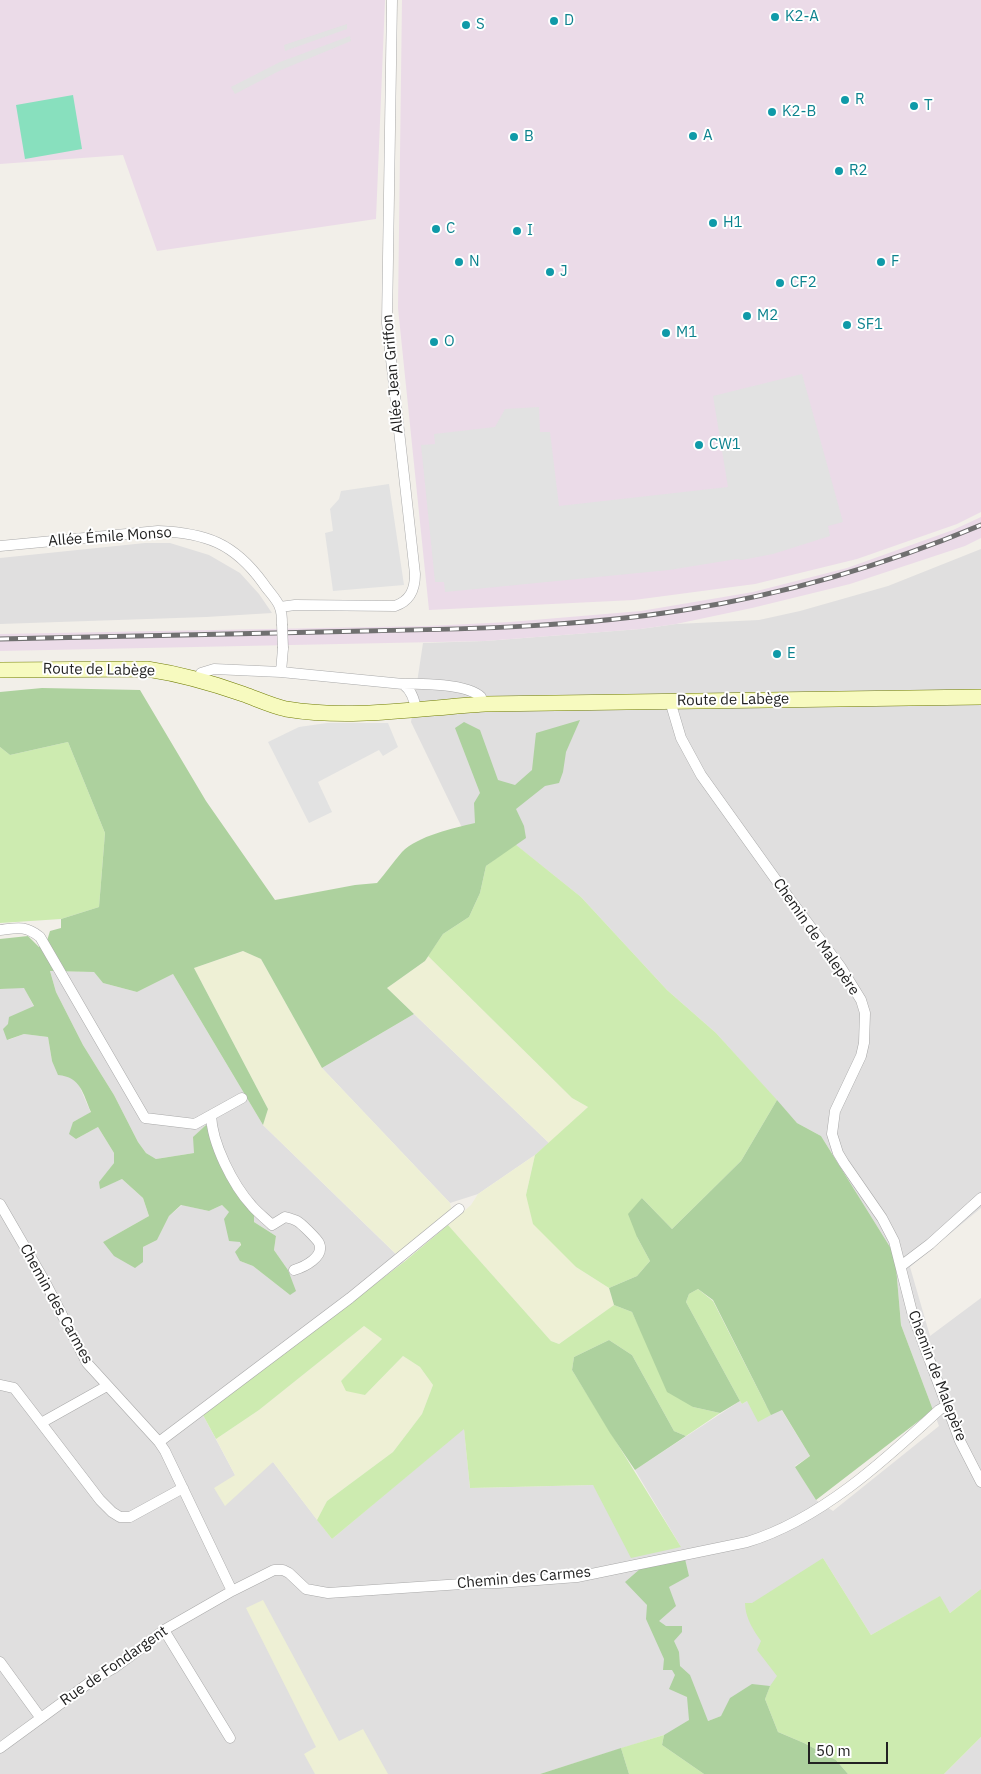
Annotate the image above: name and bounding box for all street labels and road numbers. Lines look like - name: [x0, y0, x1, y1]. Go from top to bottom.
- street label: Allée Jean Griffon: [379, 313, 407, 435]
- street label: Allée Émile Monso: [48, 524, 172, 550]
- street label: Route de Labège: [43, 660, 155, 680]
- street label: Route de Labège: [677, 690, 789, 710]
- street label: Chemin de Malepère: [769, 875, 863, 999]
- street label: Chemin des Carmes: [16, 1241, 96, 1367]
- street label: Chemin de Malepère: [904, 1308, 970, 1444]
- street label: Chemin des Carmes: [456, 1563, 592, 1593]
- street label: Rue de Fondargent: [57, 1622, 171, 1710]

